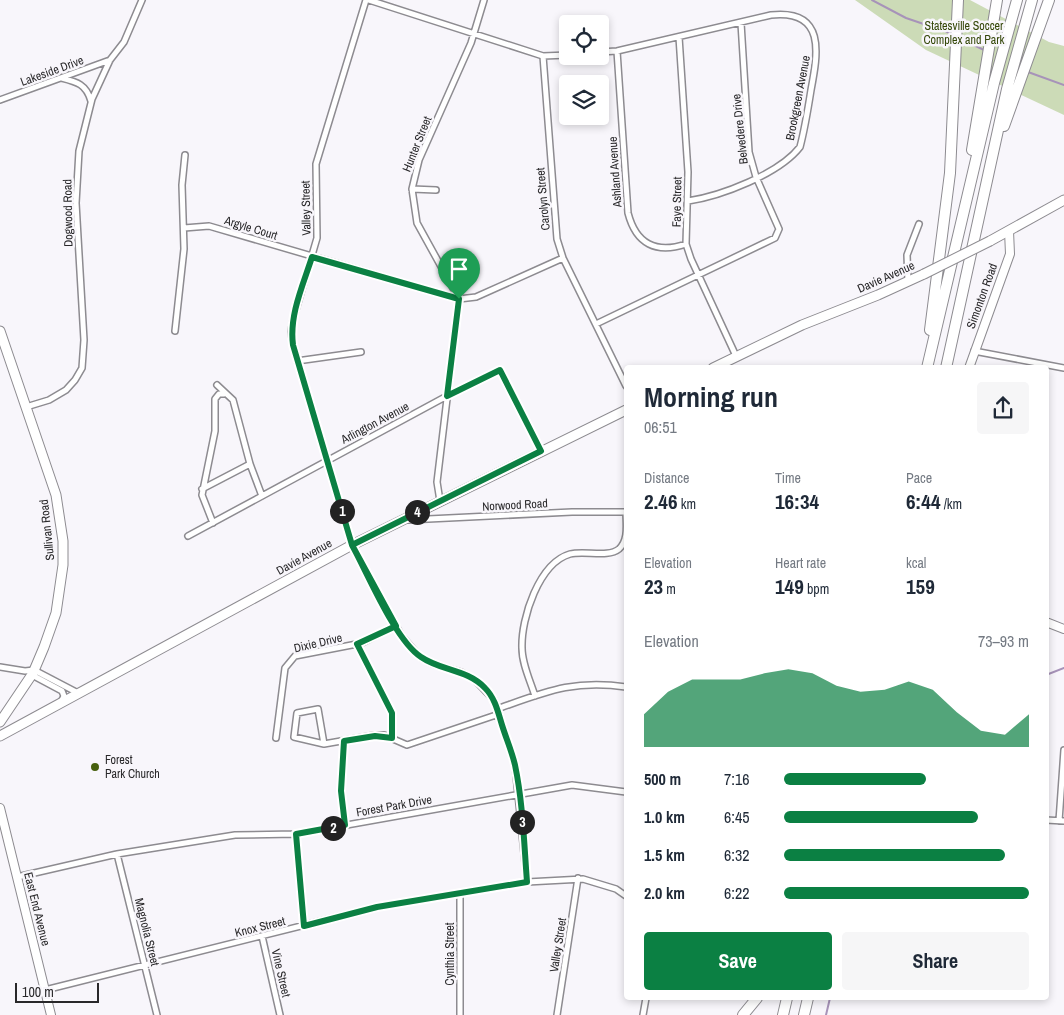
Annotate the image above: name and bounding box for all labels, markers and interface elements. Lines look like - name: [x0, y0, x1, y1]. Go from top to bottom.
- map controls: [559, 15, 609, 125]
- button: locate: [559, 15, 609, 65]
- park label: Statesville Soccer Complex and Park: [924, 18, 1005, 48]
- street label: Lakeside Drive: [18, 52, 86, 90]
- street label: Brookgreen Avenue: [782, 54, 814, 142]
- button: layers: [559, 75, 609, 125]
- street label: Belvedere Drive: [728, 93, 752, 165]
- street label: Hunter Street: [399, 114, 435, 174]
- street label: Ashland Avenue: [605, 136, 626, 209]
- street label: Carolyn Street: [532, 167, 554, 231]
- street label: Faye Street: [669, 176, 685, 227]
- street label: Dogwood Road: [59, 179, 77, 247]
- street label: Valley Street: [298, 180, 314, 236]
- street label: Argyle Court: [222, 212, 280, 244]
- pin: [438, 248, 480, 299]
- icon: arrive: [445, 255, 473, 283]
- street label: Davie Avenue: [855, 257, 917, 297]
- street label: Simonton Road: [963, 261, 1001, 331]
- text: Morning run: [644, 378, 778, 416]
- button: share: [977, 382, 1029, 434]
- street label: Arlington Avenue: [337, 398, 412, 448]
- text: 06:51: [644, 416, 677, 438]
- text: Distance: [644, 469, 689, 487]
- text: Time: [775, 469, 801, 487]
- text: Pace: [906, 469, 932, 487]
- text: 2.46: [644, 487, 678, 516]
- text: 16:34: [775, 487, 819, 516]
- text: 6:44: [906, 487, 940, 516]
- street label: Norwood Road: [482, 495, 548, 515]
- text: km: [678, 495, 696, 513]
- text: /km: [940, 495, 962, 513]
- pin: 1: [330, 498, 354, 524]
- street label: Sullivan Road: [36, 499, 58, 561]
- pin: 4: [404, 500, 430, 524]
- text: 1: [339, 502, 346, 520]
- text: 4: [414, 503, 421, 521]
- street label: Davie Avenue: [273, 535, 335, 579]
- text: Elevation: [644, 554, 692, 572]
- text: Heart rate: [775, 554, 826, 572]
- text: kcal: [906, 554, 926, 572]
- text: 23: [644, 572, 663, 601]
- text: 149: [775, 572, 804, 601]
- text: 159: [906, 572, 935, 601]
- text: m: [663, 580, 676, 598]
- text: bpm: [804, 580, 829, 598]
- street label: Dixie Drive: [292, 630, 344, 656]
- text: Elevation: [644, 630, 699, 652]
- text: 73–93 m: [978, 630, 1029, 652]
- place label: Forest Park Church: [105, 752, 160, 782]
- marker: Forest Park Church: [89, 761, 101, 773]
- text: 500 m: [644, 768, 681, 790]
- text: 7:16: [724, 768, 750, 790]
- street label: Forest Park Drive: [355, 791, 433, 821]
- text: 1.0 km: [644, 806, 685, 828]
- text: 6:45: [724, 806, 750, 828]
- pin: 3: [510, 810, 534, 834]
- text: 3: [519, 813, 526, 831]
- pin: 2: [320, 816, 346, 840]
- text: 2: [330, 819, 337, 837]
- text: 1.5 km: [644, 844, 685, 866]
- text: 6:32: [724, 844, 750, 866]
- street label: East End Avenue: [20, 871, 54, 947]
- text: 2.0 km: [644, 882, 685, 904]
- text: 6:22: [724, 882, 750, 904]
- street label: Magnolia Street: [131, 896, 163, 968]
- street label: Knox Street: [233, 913, 287, 941]
- street label: Valley Street: [546, 916, 570, 973]
- street label: Cynthia Street: [442, 922, 458, 985]
- button: Save: [644, 932, 832, 990]
- button: Share: [842, 932, 1029, 990]
- street label: Vine Street: [268, 947, 294, 999]
- scale bar: [15, 980, 99, 1003]
- text: 100 m: [22, 983, 54, 1001]

